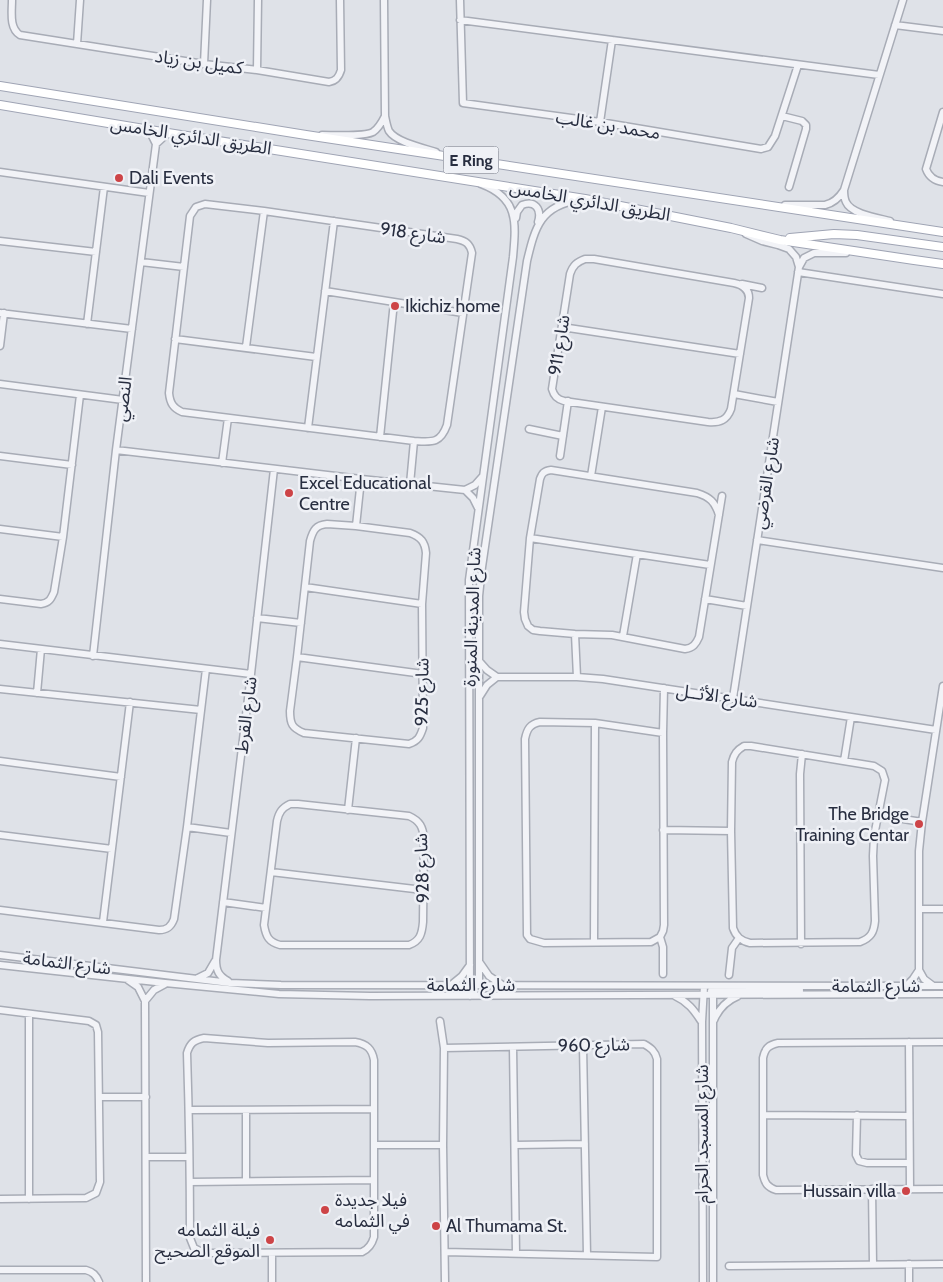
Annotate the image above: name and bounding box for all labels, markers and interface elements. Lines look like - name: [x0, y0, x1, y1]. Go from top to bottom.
- street label: كميل بن زياد: [153, 45, 245, 79]
- street label: محمد بن غالب: [554, 106, 662, 144]
- street label: الطريق الدائري الخامس: [109, 112, 273, 162]
- road number: E Ring: [444, 146, 498, 174]
- place label: Dali Events: [129, 167, 214, 189]
- marker: Dali Events: [113, 172, 125, 184]
- street label: الطريق الدائري الخامس: [508, 176, 672, 228]
- street label: شارع 918: [378, 218, 447, 251]
- place label: Ikichiz home: [405, 295, 500, 317]
- marker: Ikichiz home: [389, 300, 401, 312]
- street label: شارع 911: [543, 313, 578, 377]
- street label: النصي: [109, 375, 139, 423]
- street label: شارع القرضي: [748, 435, 787, 531]
- place label: Excel Educational Centre: [299, 472, 432, 515]
- marker: Excel Educational Centre: [283, 487, 295, 499]
- street label: شارع المدينة المنورة: [459, 547, 488, 687]
- street label: شارع 925: [410, 658, 437, 727]
- street label: شارع القرط: [230, 675, 265, 755]
- street label: شارع الأثــل: [674, 679, 759, 716]
- place label: The Bridge Training Centar: [796, 803, 909, 846]
- marker: The Bridge Training Centar: [913, 818, 925, 830]
- street label: شارع 928: [410, 833, 437, 903]
- street label: شارع الثمامة: [21, 947, 112, 982]
- street label: شارع الثمامة: [427, 974, 515, 999]
- street label: شارع الثمامة: [832, 975, 920, 1000]
- street label: شارع 960: [558, 1033, 630, 1060]
- street label: شارع المسجد الحرام: [691, 1065, 716, 1204]
- place label: Hussain villa: [803, 1180, 896, 1202]
- marker: Hussain villa: [900, 1185, 912, 1197]
- place label: فيلا جديدة في الثمامه: [335, 1189, 410, 1234]
- marker: فيلا جديدة في الثمامه: [319, 1204, 331, 1216]
- place label: Al Thumama St.: [446, 1215, 567, 1237]
- place label: فيلة الثمامه الموقع الصحيح: [155, 1219, 260, 1265]
- marker: Al Thumama St.: [430, 1220, 442, 1232]
- marker: فيلة الثمامه الموقع الصحيح: [264, 1234, 276, 1246]

